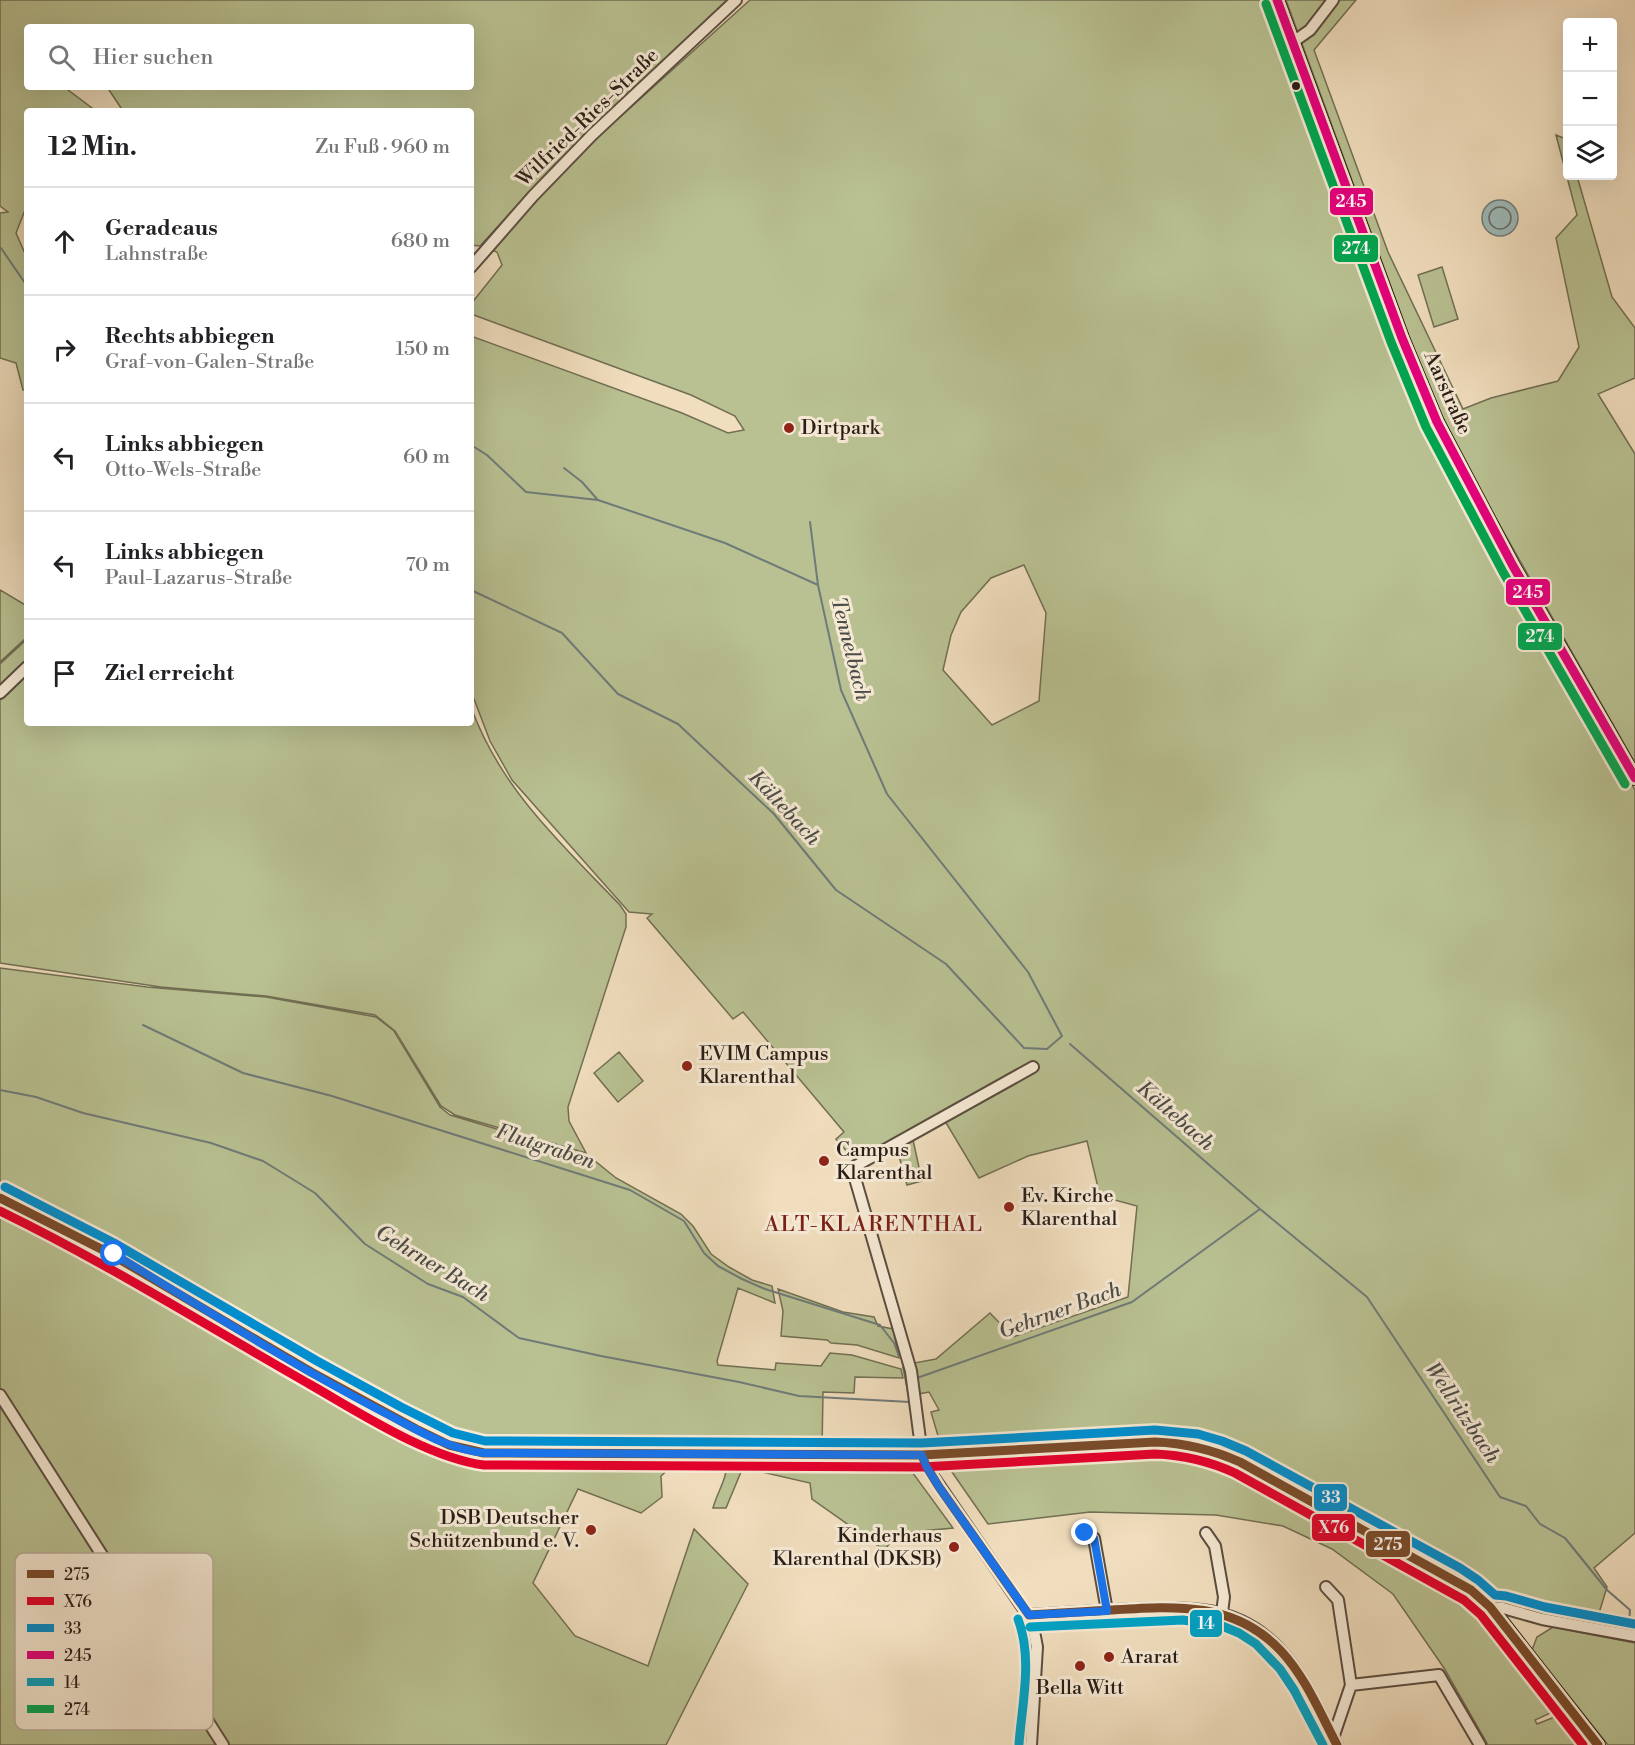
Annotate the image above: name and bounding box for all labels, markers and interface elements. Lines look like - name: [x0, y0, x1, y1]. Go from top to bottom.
- map controls: [1563, 18, 1617, 180]
- button: +: [1563, 18, 1617, 72]
- search box: [24, 24, 474, 90]
- icon: search: [45, 41, 78, 74]
- text: Hier suchen: [93, 44, 213, 71]
- street label: Wilfried-Ries-Straße: [511, 44, 664, 193]
- button: −: [1563, 72, 1617, 126]
- unlabelled marker: [1290, 80, 1302, 92]
- button: layers: [1563, 126, 1617, 180]
- text: 12 Min.: [48, 131, 137, 163]
- text: Zu Fuß · 960 m: [315, 135, 450, 160]
- line badge: 245: [1329, 187, 1374, 216]
- text: 245: [1336, 192, 1366, 212]
- text: Geradeaus: [105, 215, 218, 242]
- icon: ahead: [48, 225, 81, 258]
- text: 680 m: [391, 229, 450, 254]
- line badge: 274: [1333, 234, 1379, 263]
- text: 274: [1341, 239, 1371, 259]
- text: Lahnstraße: [105, 242, 208, 267]
- text: Rechts abbiegen: [105, 323, 275, 350]
- icon: right: [48, 333, 81, 366]
- text: 150 m: [395, 337, 450, 362]
- street label: Aarstraße: [1417, 346, 1476, 439]
- text: Graf-von-Galen-Straße: [105, 350, 314, 375]
- place label: Dirtpark: [801, 416, 881, 441]
- marker: Dirtpark: [782, 421, 796, 435]
- text: Links abbiegen: [105, 431, 264, 458]
- icon: left: [48, 441, 81, 474]
- text: 60 m: [403, 445, 450, 470]
- text: Otto-Wels-Straße: [105, 458, 261, 483]
- text: Links abbiegen: [105, 539, 264, 566]
- icon: left: [48, 549, 81, 582]
- text: 70 m: [406, 553, 450, 578]
- text: Paul-Lazarus-Straße: [105, 566, 292, 591]
- line badge: 245: [1505, 578, 1551, 606]
- text: 245: [1513, 583, 1543, 603]
- water label: Tennelbach: [825, 594, 876, 704]
- line badge: 274: [1517, 622, 1563, 651]
- text: 274: [1525, 627, 1555, 647]
- icon: arrive: [48, 657, 81, 690]
- text: Ziel erreicht: [105, 660, 234, 687]
- water label: Kältebach: [742, 765, 826, 852]
- place label: EVIM Campus Klarenthal: [699, 1042, 829, 1090]
- marker: EVIM Campus Klarenthal: [680, 1059, 694, 1073]
- water label: Kältebach: [1131, 1075, 1219, 1157]
- water label: Flutgraben: [492, 1119, 598, 1175]
- place label: Campus Klarenthal: [836, 1138, 932, 1186]
- marker: Campus Klarenthal: [817, 1154, 831, 1168]
- place label: Ev. Kirche Klarenthal: [1021, 1184, 1117, 1232]
- marker: Ev. Kirche Klarenthal: [1002, 1200, 1016, 1214]
- district label: ALT-KLARENTHAL: [764, 1212, 983, 1238]
- water label: Gehrner Bach: [370, 1220, 494, 1308]
- route start: [100, 1240, 126, 1266]
- water label: Gehrner Bach: [995, 1277, 1125, 1345]
- water label: Wellritzbach: [1419, 1358, 1505, 1469]
- line badge: 33: [1313, 1483, 1348, 1512]
- text: 33: [1321, 1488, 1341, 1508]
- place label: DSB Deutscher Schützenbund e. V.: [410, 1506, 579, 1554]
- line badge: X76: [1311, 1513, 1356, 1542]
- text: X76: [1318, 1518, 1349, 1538]
- route end: [1071, 1519, 1097, 1545]
- marker: DSB Deutscher Schützenbund e. V.: [584, 1523, 598, 1537]
- place label: Kinderhaus Klarenthal (DKSB): [773, 1524, 942, 1572]
- line badge: 275: [1365, 1530, 1411, 1558]
- text: 275: [1374, 1535, 1402, 1555]
- marker: Kinderhaus Klarenthal (DKSB): [947, 1540, 961, 1554]
- legend: [15, 1553, 213, 1730]
- text: 275: [64, 1565, 90, 1585]
- text: X76: [63, 1592, 92, 1612]
- line badge: 14: [1189, 1609, 1223, 1638]
- text: 14: [1197, 1614, 1215, 1634]
- text: 33: [64, 1619, 82, 1639]
- place label: Ararat: [1120, 1645, 1179, 1670]
- text: 245: [64, 1646, 92, 1666]
- marker: Ararat: [1102, 1650, 1116, 1664]
- marker: Bella Witt: [1073, 1659, 1087, 1673]
- text: 14: [64, 1673, 80, 1693]
- place label: Bella Witt: [1035, 1676, 1124, 1701]
- text: 274: [64, 1700, 90, 1720]

